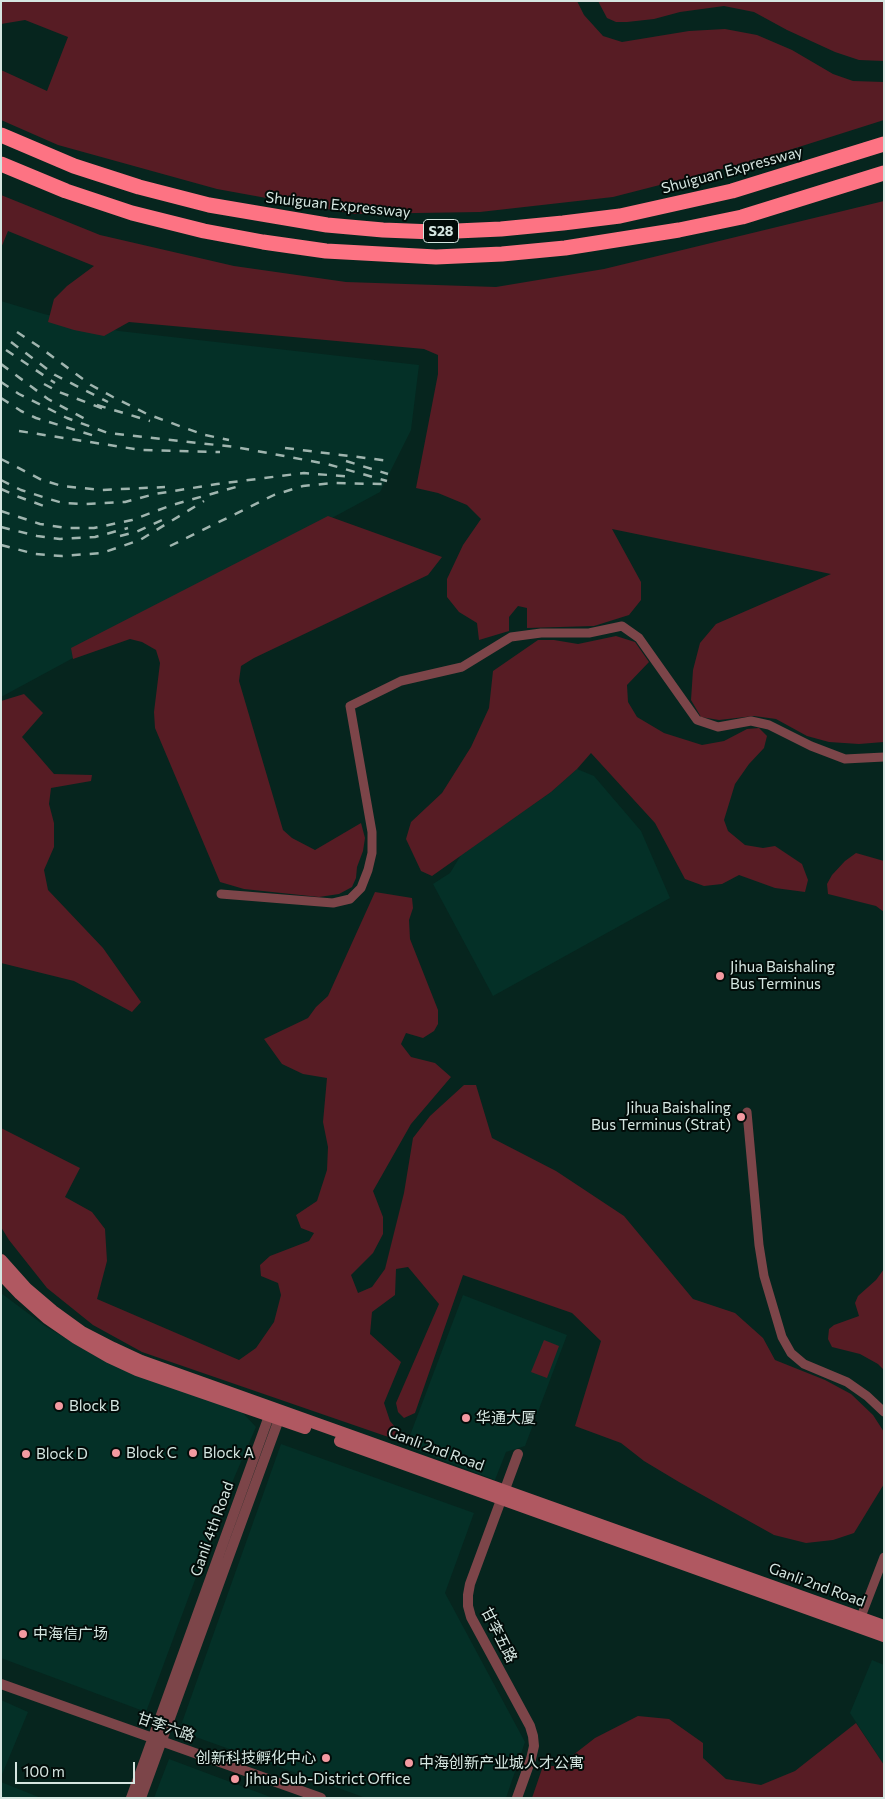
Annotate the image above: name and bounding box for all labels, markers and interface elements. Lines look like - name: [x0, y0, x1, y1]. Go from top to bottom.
- street label: Shuiguan Expressway: [659, 142, 805, 198]
- street label: Shuiguan Expressway: [265, 188, 411, 222]
- road number: S28: [424, 220, 458, 242]
- place label: Jihua Baishaling Bus Terminus: [730, 958, 835, 993]
- marker: Jihua Baishaling Bus Terminus: [714, 970, 726, 982]
- place label: Jihua Baishaling Bus Terminus (Strat): [591, 1099, 731, 1134]
- marker: Jihua Baishaling Bus Terminus (Strat): [735, 1111, 747, 1123]
- place label: Block B: [69, 1397, 120, 1415]
- marker: Block B: [53, 1400, 65, 1412]
- place label: 华通大厦: [476, 1409, 536, 1427]
- marker: 华通大厦: [460, 1412, 472, 1424]
- street label: Ganli 2nd Road: [385, 1423, 487, 1475]
- place label: Block C: [126, 1444, 177, 1462]
- place label: Block A: [203, 1444, 254, 1462]
- place label: Block D: [36, 1445, 88, 1463]
- marker: Block C: [110, 1447, 122, 1459]
- marker: Block A: [187, 1447, 199, 1459]
- marker: Block D: [20, 1448, 32, 1460]
- street label: Ganli 4th Road: [187, 1479, 237, 1579]
- street label: Ganli 2nd Road: [766, 1559, 868, 1611]
- street label: 甘李五路: [477, 1604, 521, 1666]
- place label: 中海信广场: [33, 1625, 108, 1643]
- marker: 中海信广场: [17, 1628, 29, 1640]
- street label: 甘李六路: [135, 1709, 197, 1745]
- place label: 创新科技孵化中心: [196, 1749, 316, 1767]
- scale bar: [18, 1752, 138, 1784]
- marker: 创新科技孵化中心: [320, 1752, 332, 1764]
- place label: 中海创新产业城人才公寓: [419, 1754, 584, 1772]
- marker: 中海创新产业城人才公寓: [403, 1757, 415, 1769]
- text: 100 m: [23, 1762, 65, 1780]
- place label: Jihua Sub-District Office: [245, 1770, 410, 1788]
- marker: Jihua Sub-District Office: [229, 1773, 241, 1785]

